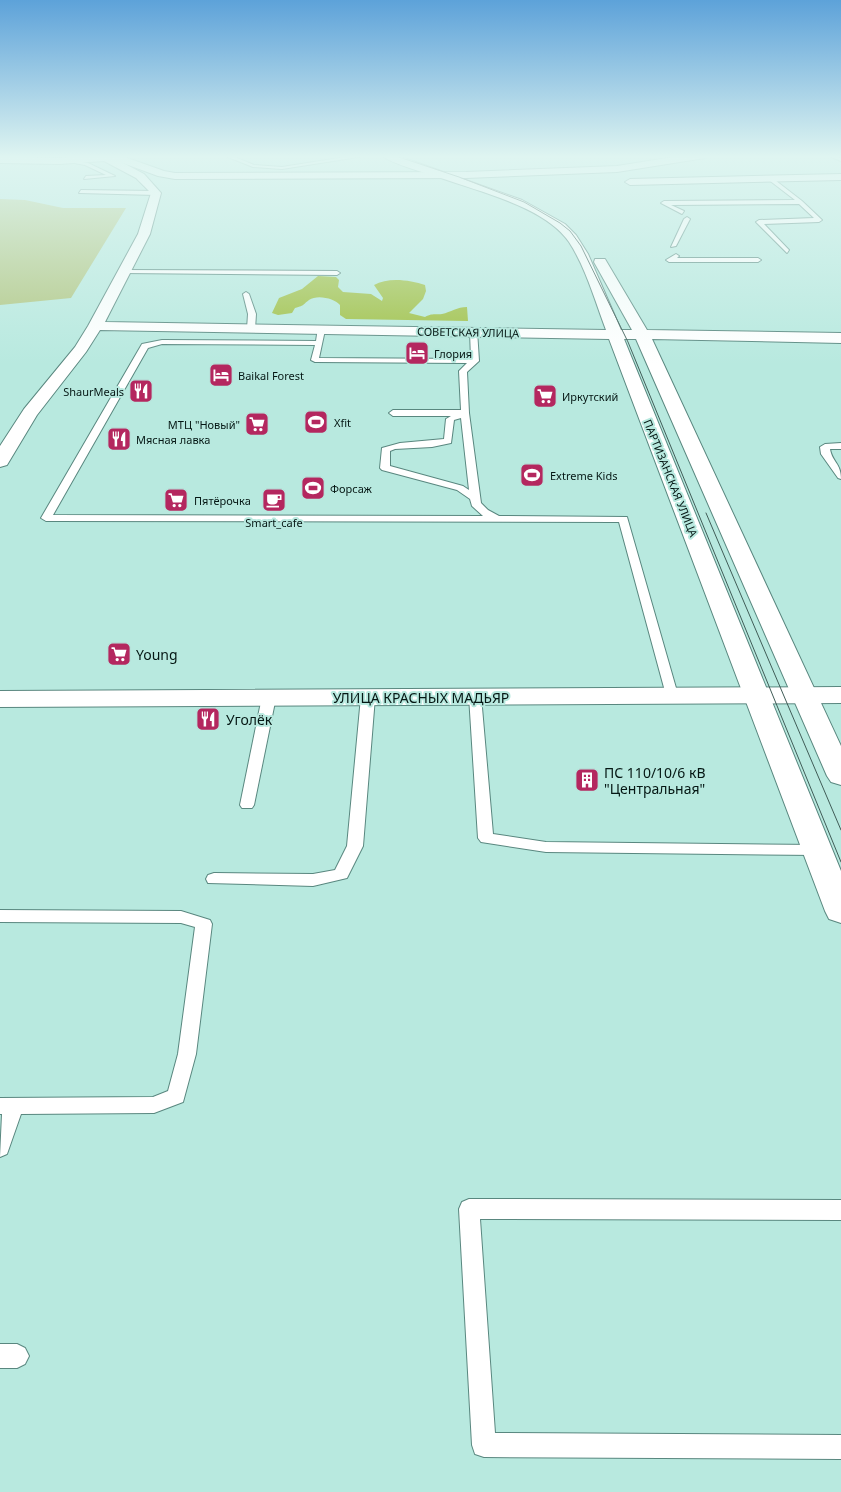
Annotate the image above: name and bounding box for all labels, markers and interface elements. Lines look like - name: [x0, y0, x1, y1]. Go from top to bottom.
- street label: СОВЕТСКАЯ УЛИЦА: [417, 324, 520, 340]
- hotel icon: Глория: [404, 340, 430, 366]
- place label: Глория: [434, 346, 472, 361]
- hotel icon: Baikal Forest: [208, 362, 234, 388]
- place label: Baikal Forest: [238, 368, 304, 383]
- restaurant icon: ShaurMeals: [128, 378, 154, 404]
- supermarket icon: Иркутский: [532, 383, 558, 409]
- place label: ShaurMeals: [63, 384, 124, 399]
- place label: Иркутский: [562, 389, 618, 404]
- sports icon: Xfit: [303, 409, 329, 435]
- supermarket icon: МТЦ "Новый": [244, 411, 270, 437]
- place label: Xfit: [334, 415, 351, 430]
- place label: МТЦ "Новый": [168, 417, 240, 432]
- street label: ПАРТИЗАНСКАЯ УЛИЦА: [641, 417, 702, 540]
- restaurant icon: Мясная лавка: [106, 426, 132, 452]
- place label: Мясная лавка: [136, 432, 210, 447]
- sports icon: Extreme Kids: [519, 462, 545, 488]
- place label: Extreme Kids: [550, 468, 617, 483]
- sports icon: Форсаж: [300, 475, 326, 501]
- place label: Форсаж: [330, 481, 373, 496]
- supermarket icon: Пятёрочка: [163, 487, 189, 513]
- cafe icon: Smart_cafe: [261, 487, 287, 513]
- place label: Пятёрочка: [194, 493, 251, 508]
- place label: Smart_cafe: [245, 515, 303, 530]
- supermarket icon: Young: [106, 641, 132, 667]
- place label: Young: [136, 645, 178, 664]
- street label: УЛИЦА КРАСНЫХ МАДЬЯР: [333, 688, 509, 707]
- restaurant icon: Уголёк: [195, 706, 221, 732]
- place label: Уголёк: [226, 710, 273, 729]
- place label: ПС 110/10/6 кВ "Центральная": [604, 763, 706, 798]
- building icon: ПС 110/10/6 кВ "Центральная": [574, 767, 600, 793]

